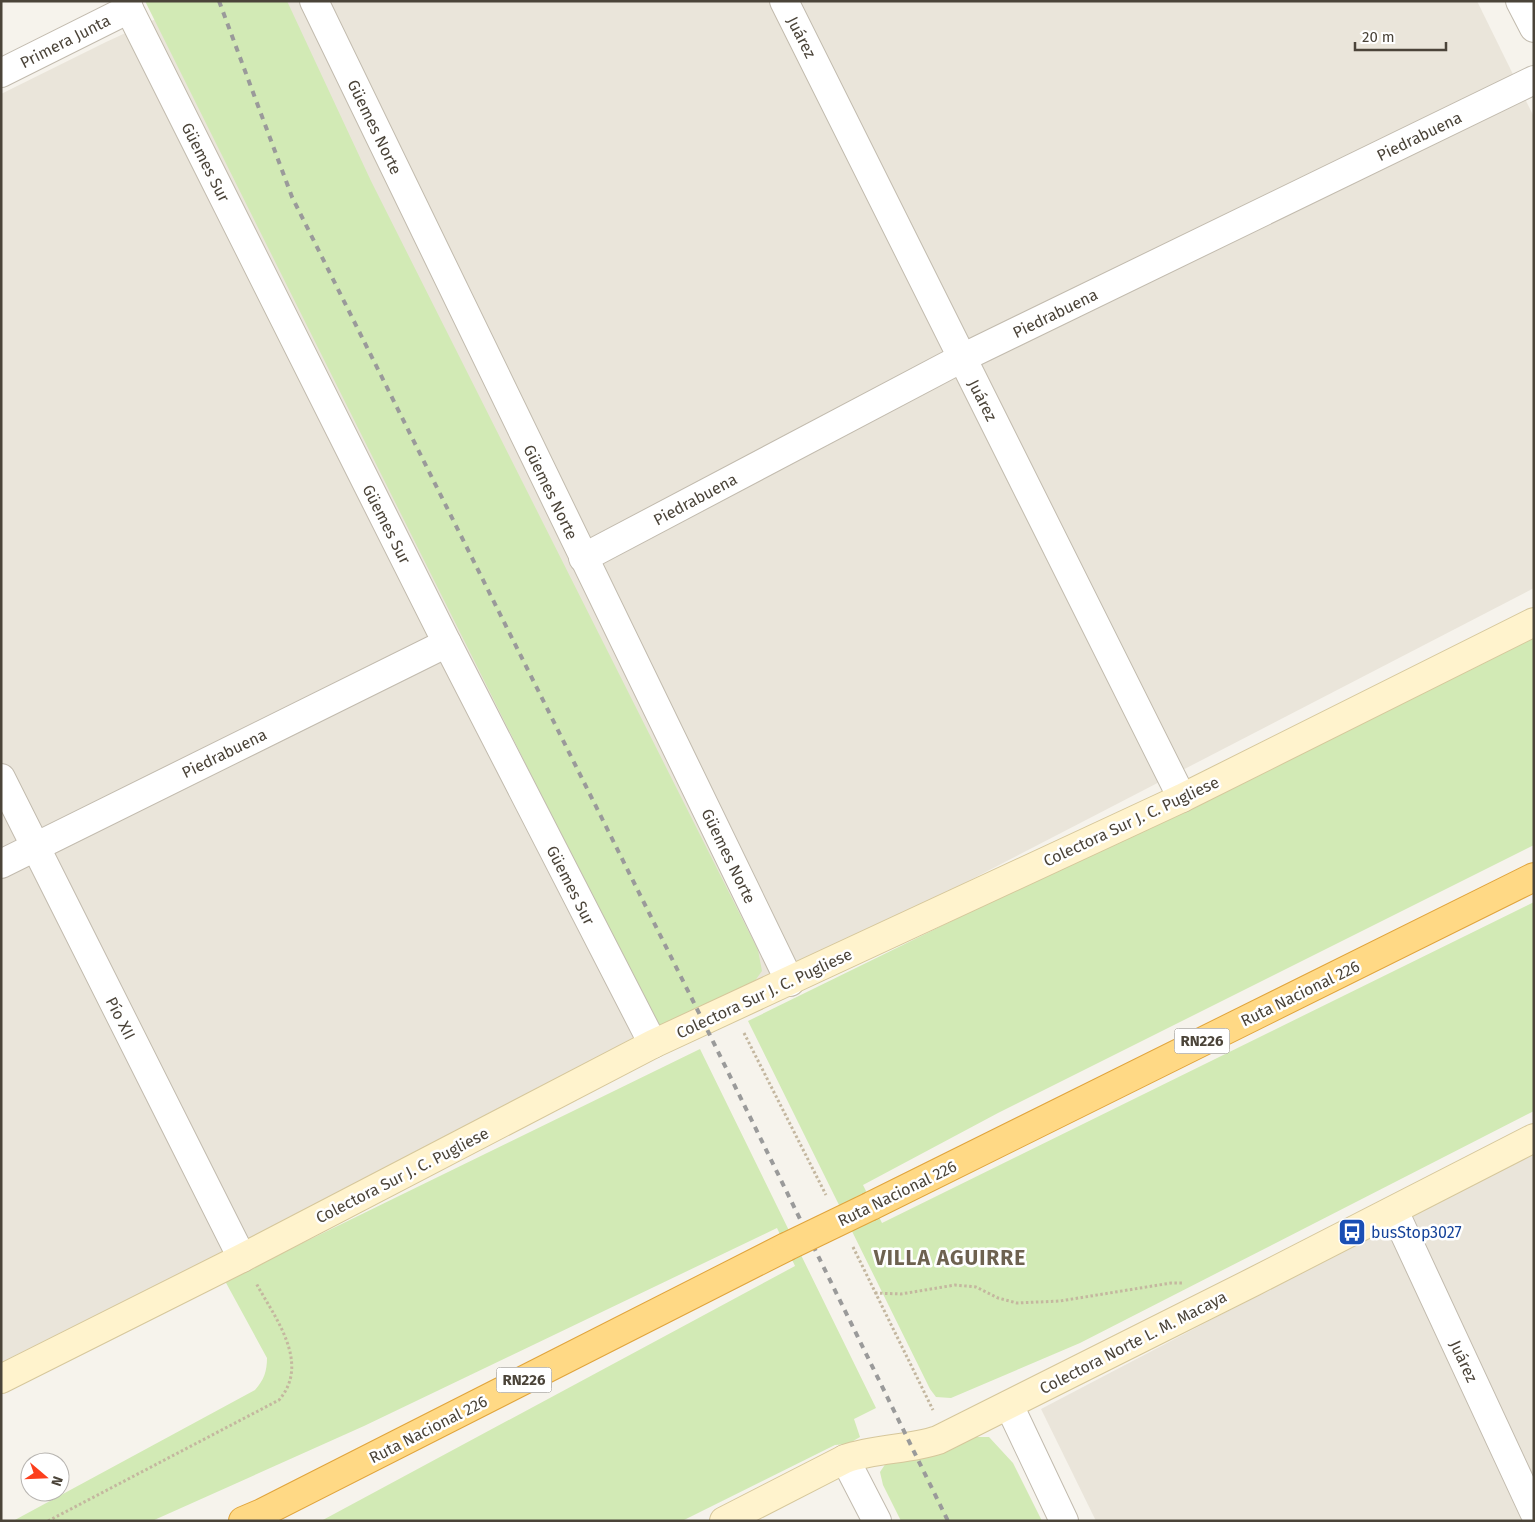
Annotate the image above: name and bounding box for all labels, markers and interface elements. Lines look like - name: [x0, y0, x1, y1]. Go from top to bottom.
- street label: Primera Junta: [17, 11, 113, 72]
- street label: Juárez: [783, 13, 820, 61]
- scale bar: [1355, 20, 1446, 52]
- text: 20 m: [1362, 28, 1395, 46]
- street label: Güemes Norte: [343, 77, 406, 178]
- street label: Piedrabuena: [1374, 108, 1465, 165]
- street label: Güemes Sur: [177, 119, 234, 206]
- street label: Piedrabuena: [1010, 285, 1101, 342]
- street label: Juárez: [964, 376, 1001, 424]
- street label: Güemes Norte: [519, 442, 582, 543]
- street label: Piedrabuena: [650, 469, 740, 529]
- street label: Güemes Sur: [358, 481, 415, 568]
- street label: Piedrabuena: [179, 725, 270, 782]
- street label: Colectora Sur J. C. Pugliese: [1040, 772, 1222, 871]
- street label: Güemes Norte: [697, 806, 760, 907]
- street label: Güemes Sur: [542, 842, 599, 929]
- street label: Colectora Sur J. C. Pugliese: [673, 944, 855, 1043]
- street label: Ruta Nacional 226: [1238, 956, 1363, 1030]
- street label: Pío XII: [102, 994, 139, 1043]
- road number: RN226: [1174, 1028, 1230, 1054]
- street label: Colectora Sur J. C. Pugliese: [313, 1124, 492, 1227]
- street label: Ruta Nacional 226: [835, 1156, 960, 1230]
- bus stop icon: busStop3027: [1337, 1217, 1367, 1247]
- place label: busStop3027: [1371, 1223, 1462, 1242]
- district label: VILLA AGUIRRE: [873, 1245, 1026, 1271]
- street label: Colectora Norte L. M. Macaya: [1037, 1287, 1230, 1398]
- street label: Juárez: [1446, 1337, 1481, 1385]
- road number: RN226: [496, 1368, 552, 1392]
- street label: Ruta Nacional 226: [366, 1391, 490, 1467]
- north arrow: [20, 1452, 70, 1502]
- text: N: [47, 1474, 66, 1488]

